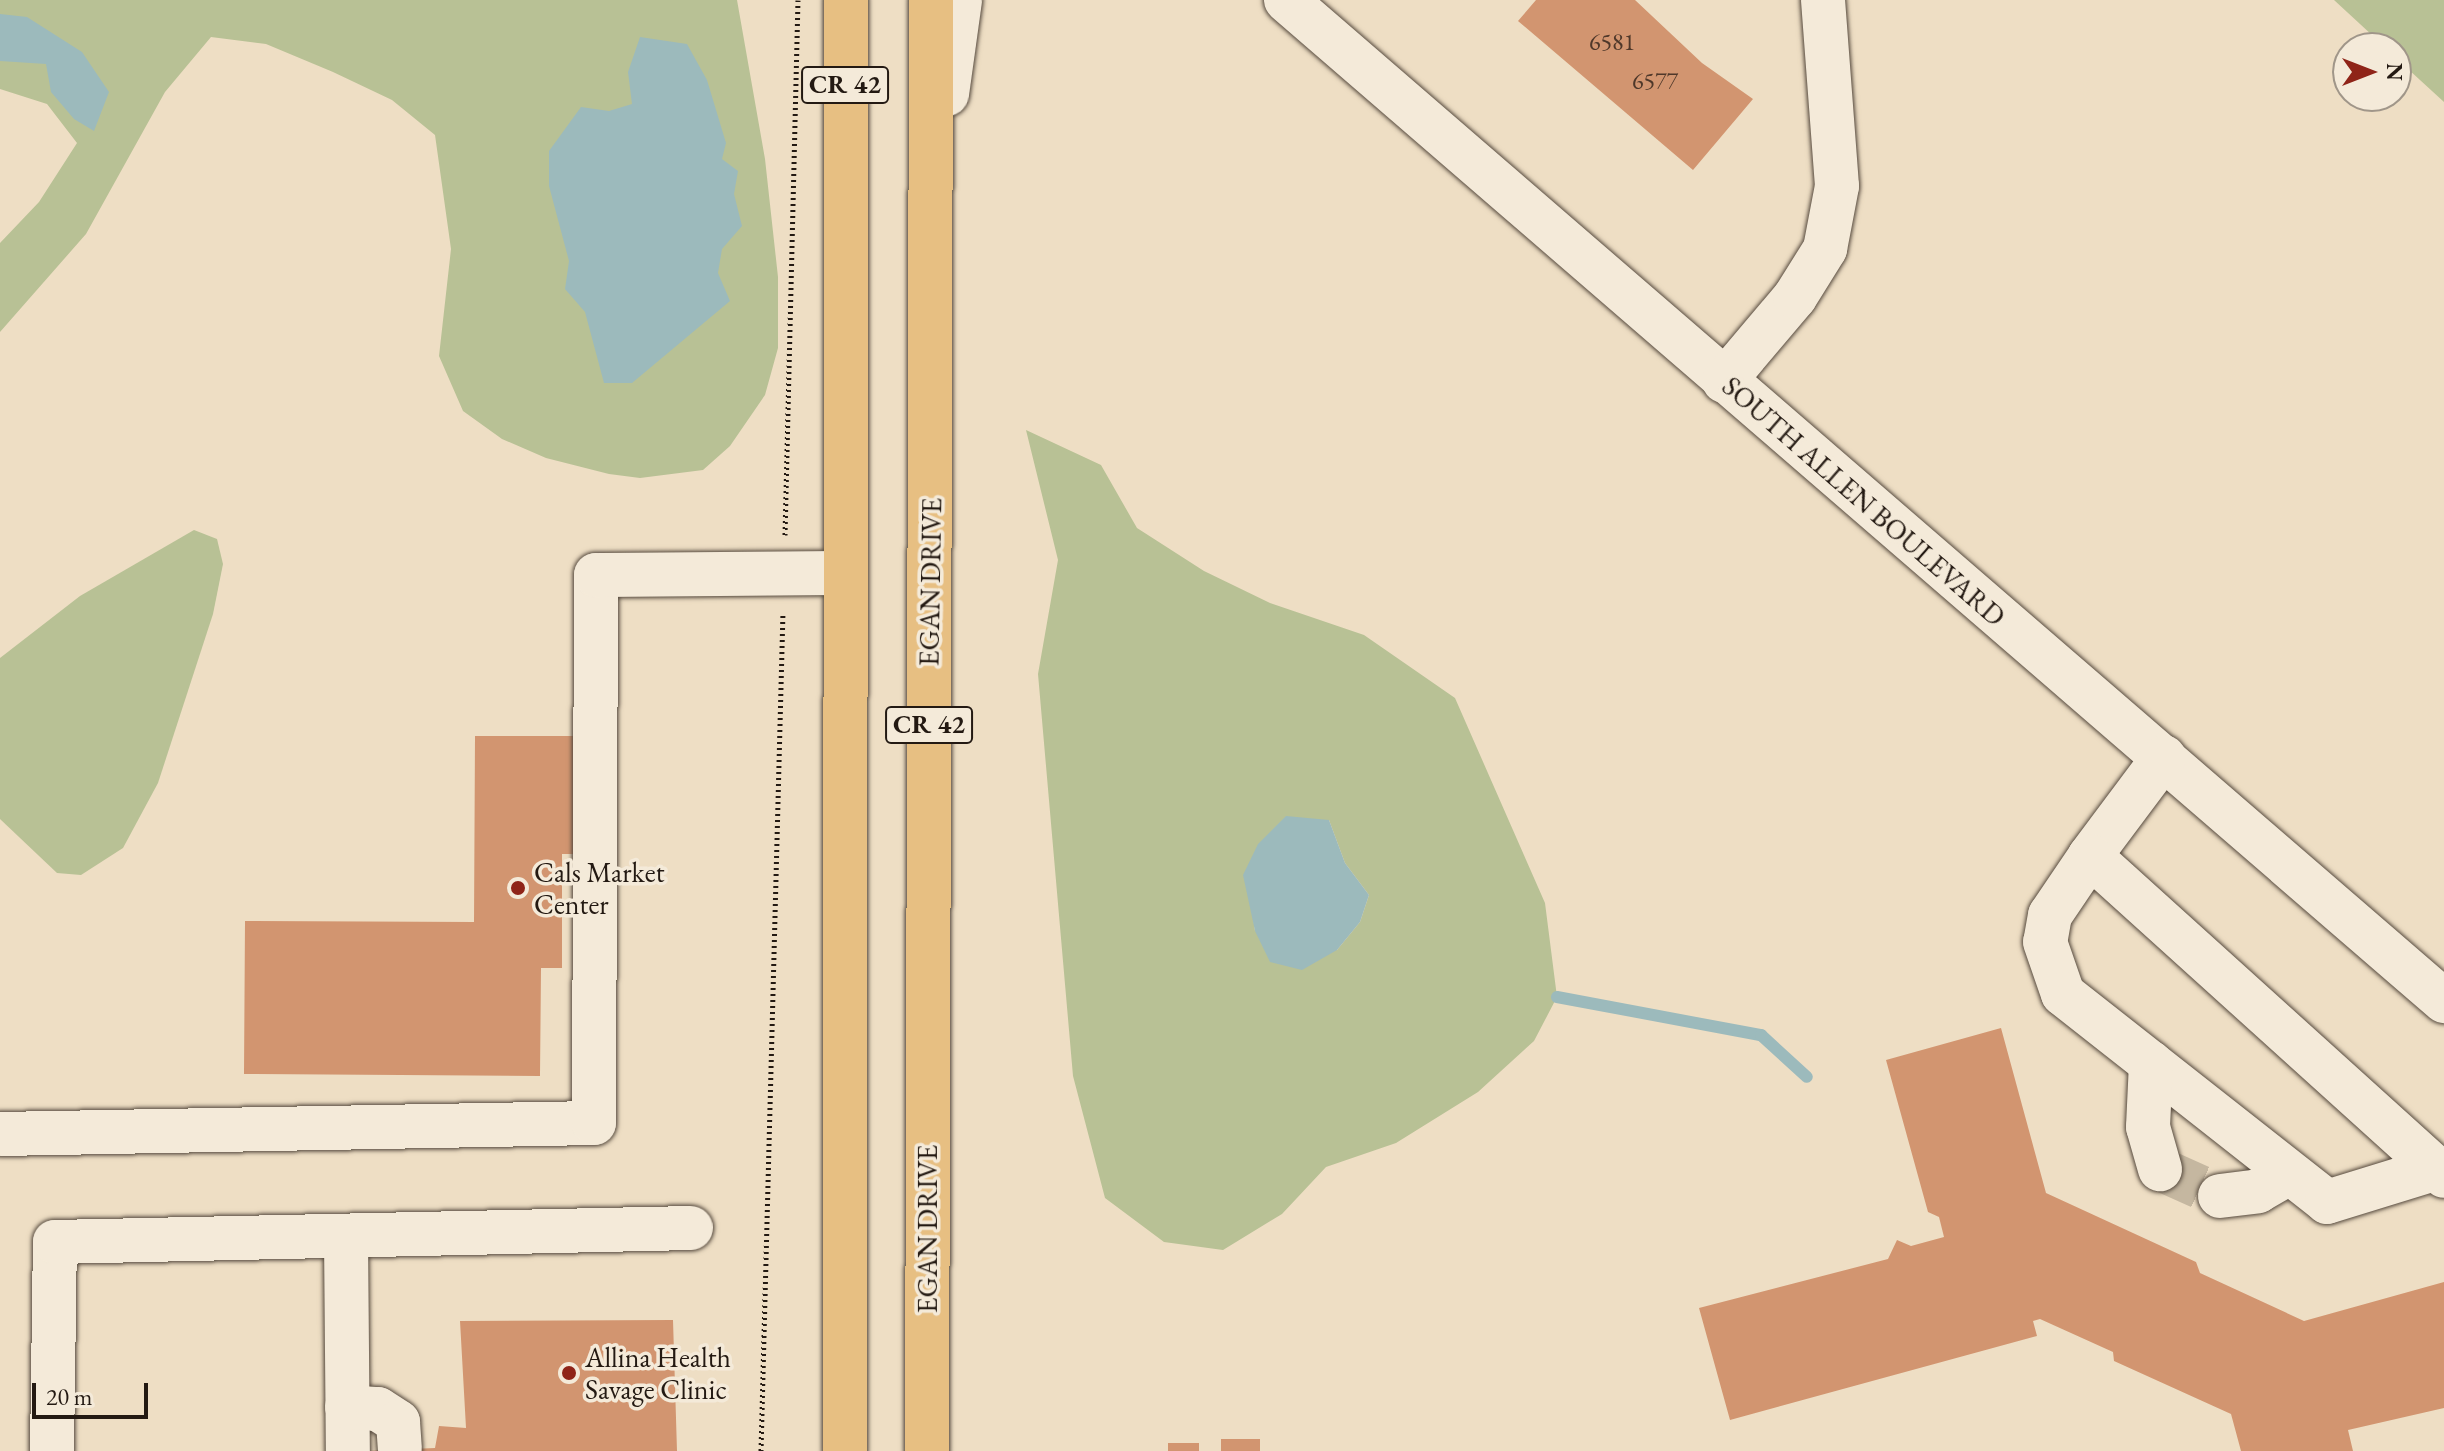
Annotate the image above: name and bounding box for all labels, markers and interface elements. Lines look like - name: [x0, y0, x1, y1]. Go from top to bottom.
- house number: 6581: [1589, 28, 1635, 56]
- north arrow: [2332, 32, 2412, 112]
- road number: CR 42: [801, 63, 889, 107]
- text: N: [2380, 63, 2409, 81]
- house number: 6577: [1632, 67, 1678, 95]
- street label: SOUTH ALLEN BOULEVARD: [1716, 369, 2012, 633]
- street label: EGAN DRIVE: [912, 497, 948, 667]
- road number: CR 42: [885, 703, 973, 747]
- place label: Cals Market Center: [534, 855, 664, 921]
- marker: Cals Market Center: [509, 879, 527, 897]
- street label: EGAN DRIVE: [910, 1145, 944, 1313]
- place label: Allina Health Savage Clinic: [585, 1340, 731, 1406]
- marker: Allina Health Savage Clinic: [560, 1364, 578, 1382]
- scale bar: [36, 1367, 152, 1417]
- text: 20 m: [46, 1381, 93, 1412]

